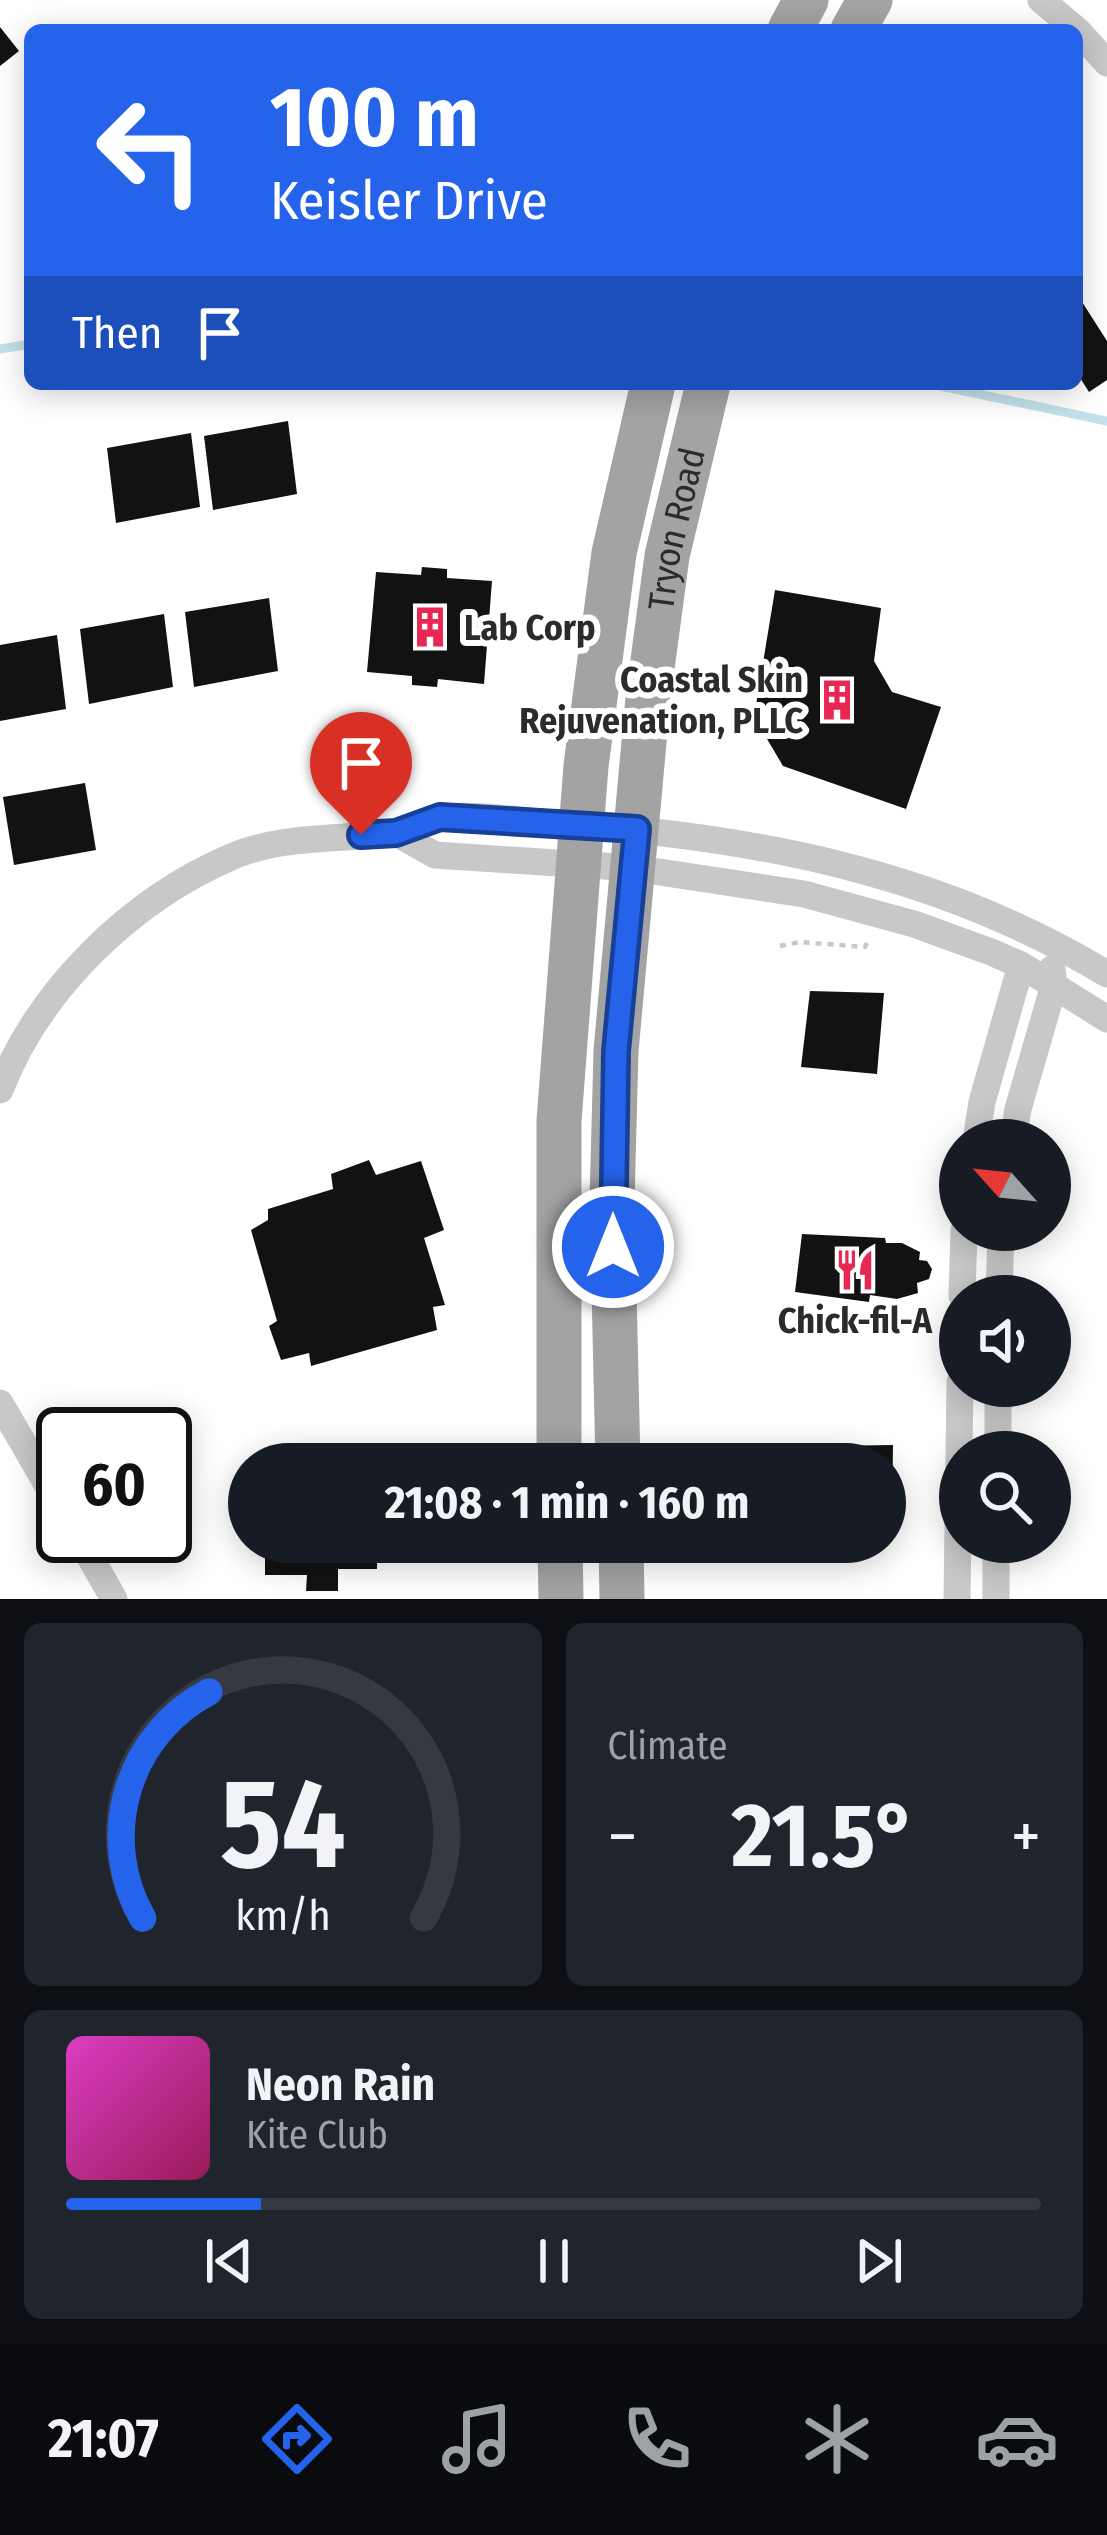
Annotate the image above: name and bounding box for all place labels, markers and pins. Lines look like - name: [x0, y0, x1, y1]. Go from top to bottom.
- building icon: Lab Corp: [407, 604, 453, 650]
- place label: Lab Corp: [464, 606, 596, 650]
- place label: Coastal Skin Rejuvenation, PLLC: [519, 658, 803, 743]
- building icon: Coastal Skin Rejuvenation, PLLC: [814, 677, 860, 723]
- pin: [310, 712, 412, 835]
- restaurant icon: Chick-fil-A: [832, 1247, 878, 1293]
- place label: Chick-fil-A: [778, 1299, 933, 1343]

